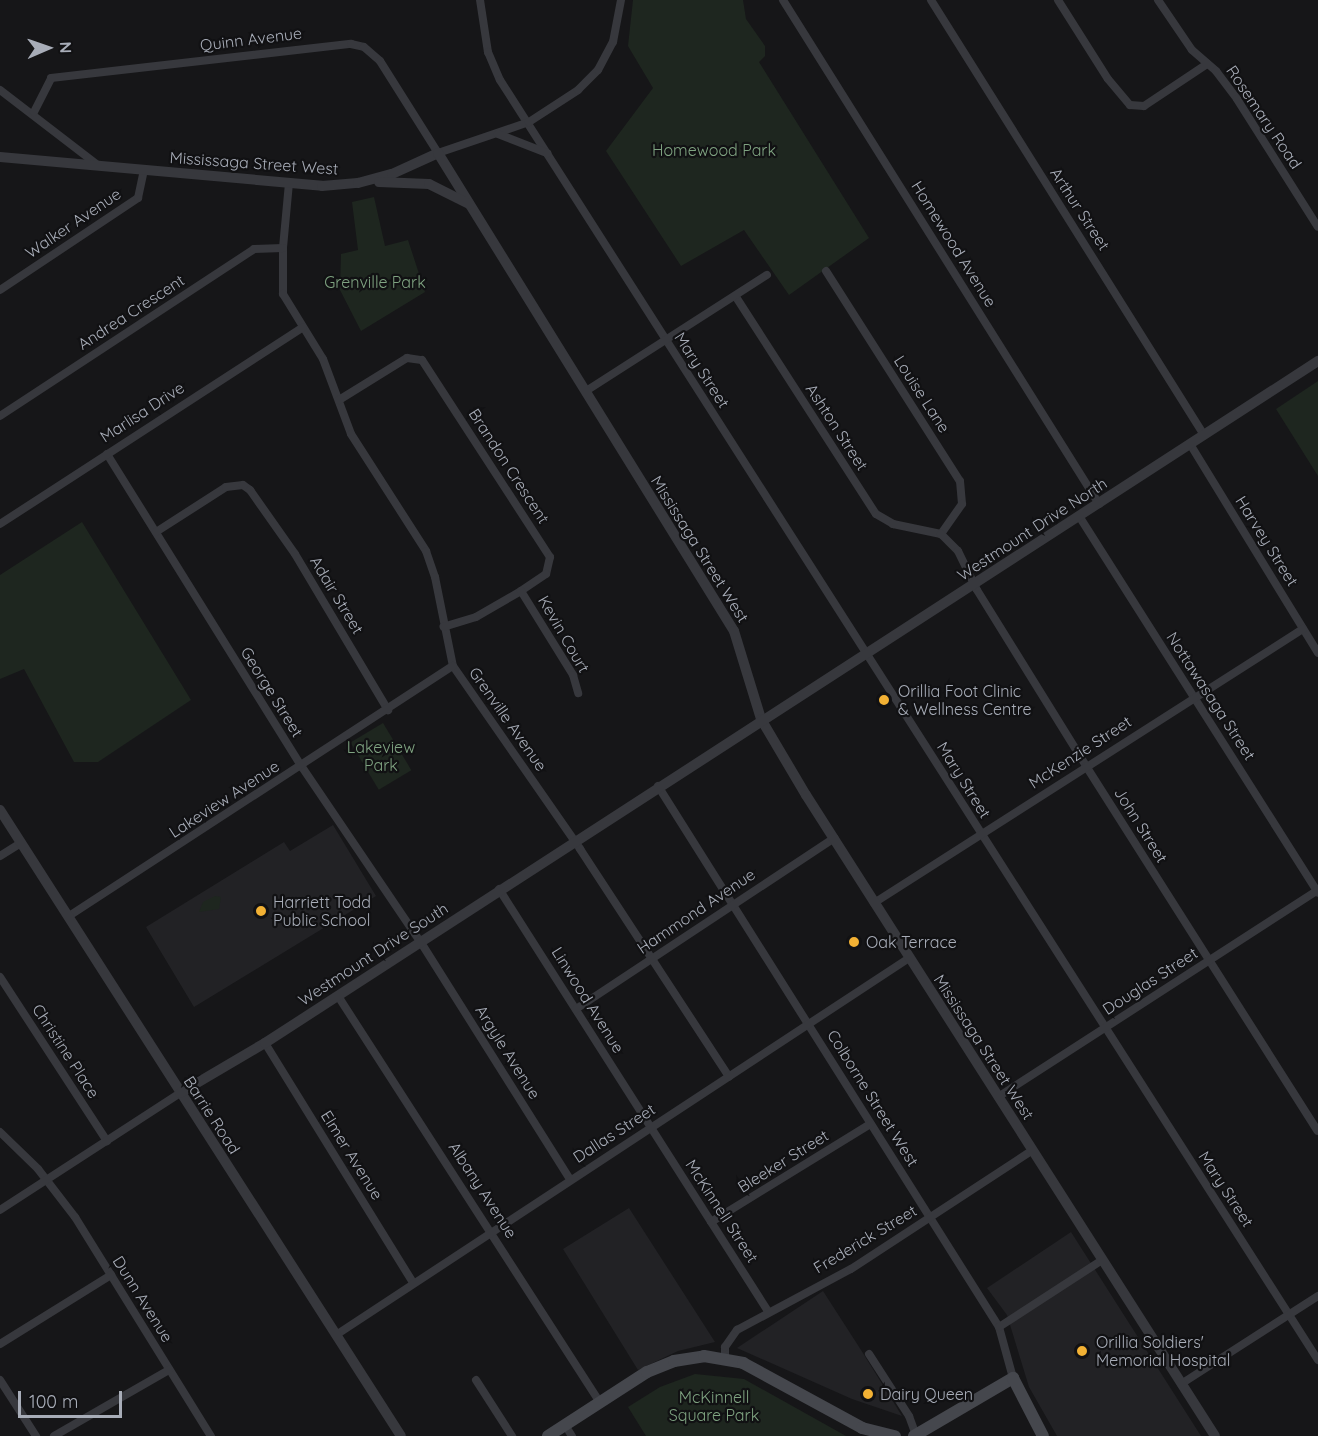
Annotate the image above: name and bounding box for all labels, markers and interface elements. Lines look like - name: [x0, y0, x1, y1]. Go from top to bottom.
- north arrow: [18, 18, 78, 78]
- street label: Quinn Avenue: [199, 23, 303, 55]
- text: N: [56, 41, 76, 54]
- street label: Rosemary Road: [1222, 62, 1306, 172]
- park label: Homewood Park: [652, 140, 776, 160]
- street label: Mississaga Street West: [169, 148, 339, 178]
- street label: Arthur Street: [1046, 164, 1114, 254]
- street label: Homewood Avenue: [907, 177, 1001, 311]
- street label: Walker Avenue: [22, 184, 124, 262]
- street label: Andrea Crescent: [74, 270, 188, 354]
- park label: Grenville Park: [324, 272, 426, 292]
- street label: Mary Street: [670, 329, 734, 411]
- street label: Louise Lane: [890, 352, 954, 436]
- street label: Marlisa Drive: [96, 378, 188, 446]
- street label: Ashton Street: [802, 380, 872, 474]
- street label: Brandon Crescent: [465, 405, 553, 527]
- street label: Mississaga Street West: [647, 472, 753, 626]
- street label: Westmount Drive North: [954, 473, 1110, 585]
- street label: Harvey Street: [1232, 492, 1302, 590]
- street label: Adair Street: [306, 553, 368, 637]
- street label: Kevin Court: [534, 592, 594, 676]
- street label: Nottawasaga Street: [1162, 628, 1260, 764]
- street label: George Street: [237, 643, 307, 741]
- street label: Grenville Avenue: [465, 663, 551, 775]
- place label: Orillia Foot Clinic & Wellness Centre: [898, 681, 1032, 719]
- marker: Orillia Foot Clinic & Wellness Centre: [875, 691, 893, 709]
- street label: McKenzie Street: [1025, 712, 1135, 792]
- park label: Lakeview Park: [347, 737, 415, 775]
- street label: Mary Street: [933, 738, 995, 822]
- street label: Lakeview Avenue: [165, 756, 283, 842]
- street label: John Street: [1110, 784, 1172, 866]
- street label: Hammond Avenue: [633, 864, 759, 958]
- place label: Harriett Todd Public School: [273, 892, 371, 930]
- street label: Westmount Drive South: [294, 898, 452, 1010]
- marker: Harriett Todd Public School: [254, 904, 268, 918]
- place label: Oak Terrace: [866, 932, 957, 952]
- marker: Oak Terrace: [847, 935, 861, 949]
- street label: Linwood Avenue: [548, 943, 628, 1057]
- street label: Douglas Street: [1099, 943, 1201, 1019]
- street label: Mississaga Street West: [930, 971, 1038, 1123]
- street label: Christine Place: [28, 1000, 104, 1102]
- street label: Argyle Avenue: [472, 1002, 544, 1102]
- street label: Colborne Street West: [823, 1026, 923, 1170]
- street label: Barrie Road: [180, 1072, 244, 1158]
- street label: Dallas Street: [569, 1099, 659, 1167]
- street label: Elmer Avenue: [317, 1107, 387, 1203]
- street label: Bleeker Street: [734, 1125, 832, 1197]
- street label: Albany Avenue: [445, 1138, 521, 1242]
- street label: Mary Street: [1194, 1148, 1258, 1230]
- street label: McKinnell Street: [682, 1156, 762, 1266]
- street label: Frederick Street: [810, 1201, 920, 1277]
- street label: Dunn Avenue: [109, 1252, 177, 1346]
- place label: Orillia Soldiers' Memorial Hospital: [1096, 1332, 1230, 1370]
- marker: Orillia Soldiers' Memorial Hospital: [1073, 1342, 1091, 1360]
- scale bar: [21, 1379, 124, 1417]
- place label: Dairy Queen: [880, 1384, 973, 1404]
- park label: McKinnell Square Park: [669, 1387, 759, 1425]
- marker: Dairy Queen: [861, 1387, 875, 1401]
- text: 100 m: [29, 1390, 78, 1413]

